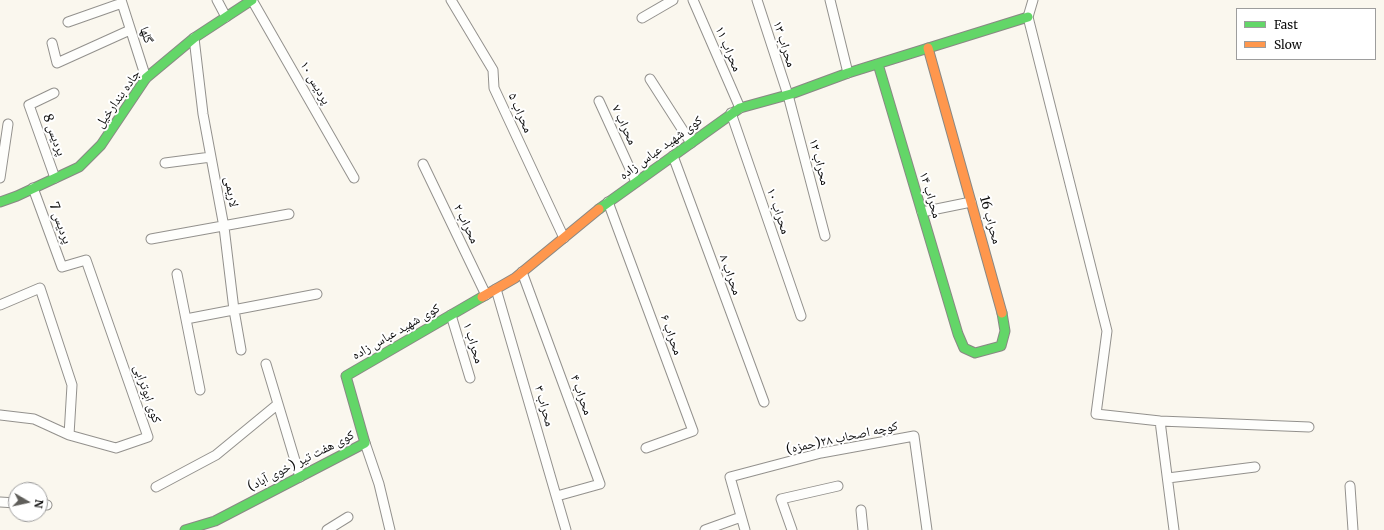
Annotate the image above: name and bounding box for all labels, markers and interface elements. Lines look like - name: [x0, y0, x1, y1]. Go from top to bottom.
- legend: [1236, 8, 1376, 60]
- text: Fast: [1274, 17, 1298, 32]
- street label: محراب ۱۳: [769, 19, 799, 69]
- street label: محراب ۱۱: [711, 24, 745, 74]
- street label: گلها: [136, 25, 156, 45]
- text: Slow: [1274, 37, 1302, 52]
- street label: پردیس ۱۰: [296, 59, 334, 107]
- street label: جاده بندارخیل: [92, 67, 144, 131]
- street label: محراب ۵: [504, 91, 536, 135]
- street label: محراب ۷: [608, 103, 640, 147]
- street label: پردیس 8: [39, 112, 69, 158]
- street label: کوی شهید عباس زاده: [616, 113, 706, 183]
- street label: محراب ۱۲: [805, 137, 833, 187]
- street label: محراب ۱۴: [916, 170, 944, 220]
- street label: لاریمی: [221, 176, 241, 208]
- street label: محراب ۱۰: [763, 186, 793, 236]
- street label: محراب 16: [976, 194, 1004, 246]
- street label: پردیس 7: [45, 200, 75, 246]
- street label: محراب ۲: [450, 202, 482, 246]
- street label: محراب ۸: [716, 253, 744, 297]
- street label: کوی شهید عباس زاده: [349, 301, 443, 363]
- street label: محراب ۶: [657, 313, 685, 357]
- street label: محراب ۱: [459, 321, 487, 365]
- street label: کوی ابوترابی: [130, 363, 164, 425]
- street label: محراب ۴: [567, 373, 595, 417]
- street label: محراب ۳: [531, 384, 557, 428]
- street label: کوچه اصحاب ۲۸(حمزه): [785, 419, 899, 457]
- street label: کوی هفت تیر (خوی آباد): [245, 427, 357, 495]
- north arrow: [8, 482, 48, 522]
- text: N: [31, 498, 46, 509]

